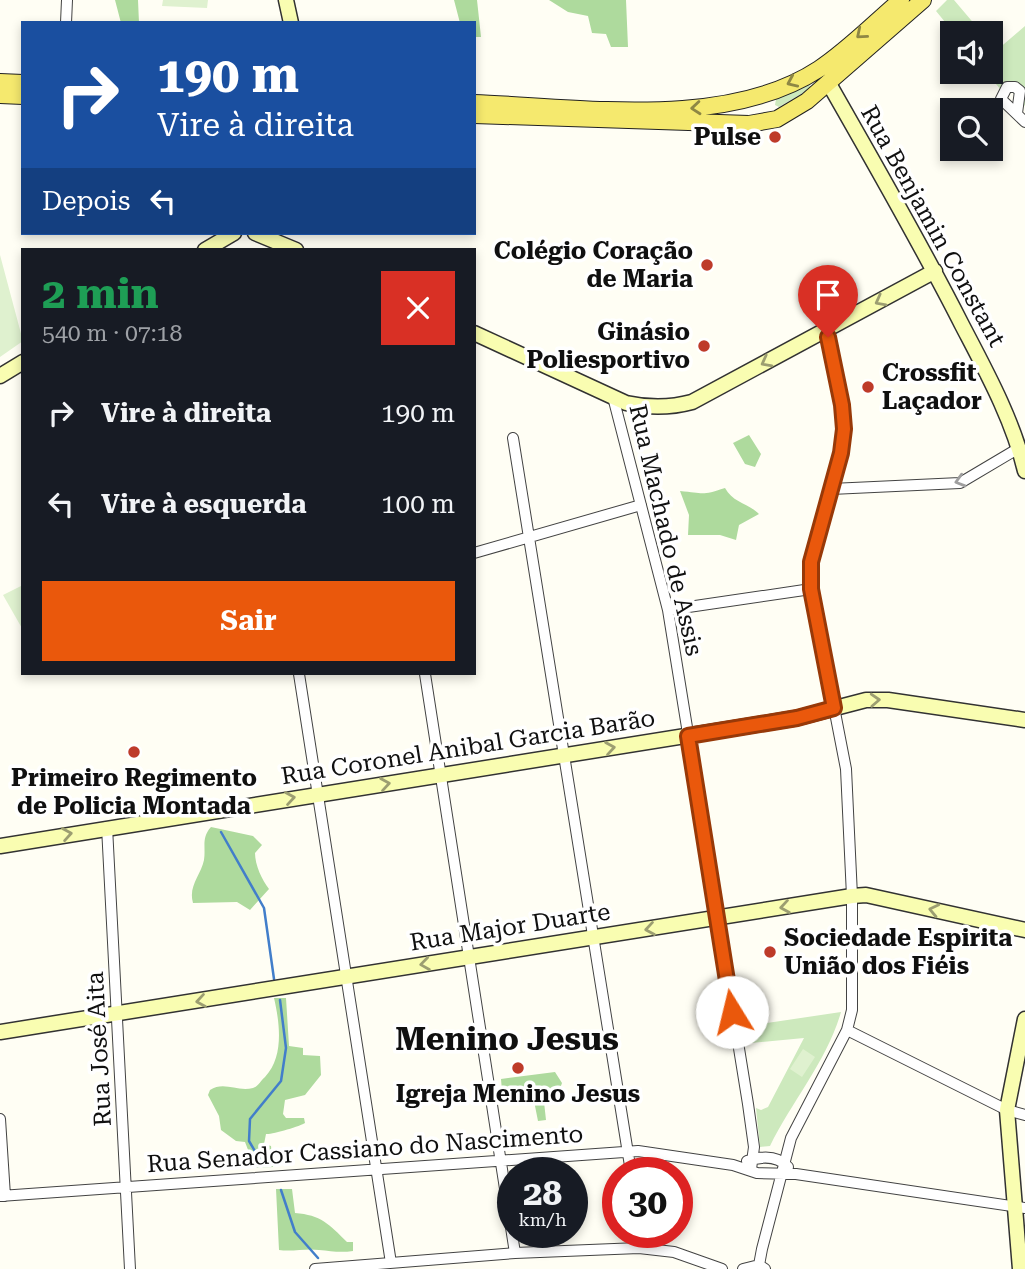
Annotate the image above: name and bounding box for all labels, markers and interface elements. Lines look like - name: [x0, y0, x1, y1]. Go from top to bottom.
- map controls: [940, 21, 1003, 161]
- button: sound: [940, 21, 1003, 84]
- one-way arrow: [856, 26, 869, 38]
- text: 190 m: [157, 47, 299, 104]
- icon: right: [42, 49, 133, 140]
- one-way arrow: [787, 74, 799, 88]
- button: search: [940, 98, 1003, 161]
- one-way arrow: [691, 100, 702, 115]
- street label: Rua Benjamin Constant: [855, 101, 1011, 352]
- text: Vire à direita: [157, 106, 354, 144]
- place label: Pulse: [694, 123, 761, 151]
- marker: Pulse: [767, 129, 783, 145]
- icon: left: [144, 182, 182, 220]
- text: Depois: [42, 186, 130, 216]
- place label: Colégio Coração de Maria: [494, 237, 693, 293]
- marker: Colégio Coração de Maria: [699, 257, 715, 273]
- pin: [798, 265, 858, 337]
- text: 2 min: [42, 269, 159, 318]
- button: close: [381, 271, 455, 345]
- icon: arrive: [809, 276, 847, 314]
- one-way arrow: [875, 292, 888, 306]
- place label: Ginásio Poliesportivo: [526, 318, 690, 374]
- text: 540 m · 07:18: [42, 320, 182, 347]
- marker: Ginásio Poliesportivo: [696, 338, 712, 354]
- one-way arrow: [761, 354, 773, 367]
- place label: Crossfit Laçador: [882, 359, 982, 415]
- marker: Crossfit Laçador: [860, 379, 876, 395]
- icon: right: [42, 394, 80, 432]
- text: Vire à direita: [101, 398, 271, 428]
- text: 190 m: [381, 398, 455, 428]
- street label: Rua Machado de Assis: [623, 402, 709, 658]
- one-way arrow: [955, 472, 967, 487]
- icon: left: [42, 485, 80, 523]
- text: Vire à esquerda: [101, 489, 306, 519]
- text: 100 m: [381, 489, 455, 519]
- button: Sair: [42, 581, 455, 661]
- one-way arrow: [870, 693, 881, 708]
- street label: Rua Coronel Anibal Garcia Barão: [279, 704, 657, 790]
- one-way arrow: [604, 741, 615, 756]
- marker: Primeiro Regimento de Policia Montada: [126, 744, 142, 760]
- place label: Primeiro Regimento de Policia Montada: [11, 764, 257, 820]
- one-way arrow: [379, 776, 391, 791]
- one-way arrow: [285, 791, 296, 806]
- one-way arrow: [61, 828, 73, 843]
- street label: Rua Major Duarte: [408, 897, 612, 957]
- one-way arrow: [779, 899, 790, 914]
- one-way arrow: [928, 904, 940, 919]
- one-way arrow: [644, 921, 656, 936]
- place label: Sociedade Espirita União dos Fiéis: [784, 924, 1012, 980]
- marker: Sociedade Espirita União dos Fiéis: [762, 944, 778, 960]
- one-way arrow: [419, 956, 431, 971]
- street label: Rua José Aita: [81, 971, 117, 1127]
- position arrow: [695, 975, 769, 1049]
- one-way arrow: [195, 993, 207, 1008]
- district label: Menino Jesus: [395, 1020, 619, 1058]
- marker: Igreja Menino Jesus: [510, 1060, 526, 1076]
- place label: Igreja Menino Jesus: [396, 1080, 640, 1108]
- street label: Rua Senador Cassiano do Nascimento: [146, 1120, 584, 1178]
- speed limit sign: 30: [602, 1157, 693, 1248]
- text: 28: [523, 1173, 562, 1214]
- text: km/h: [518, 1209, 567, 1230]

